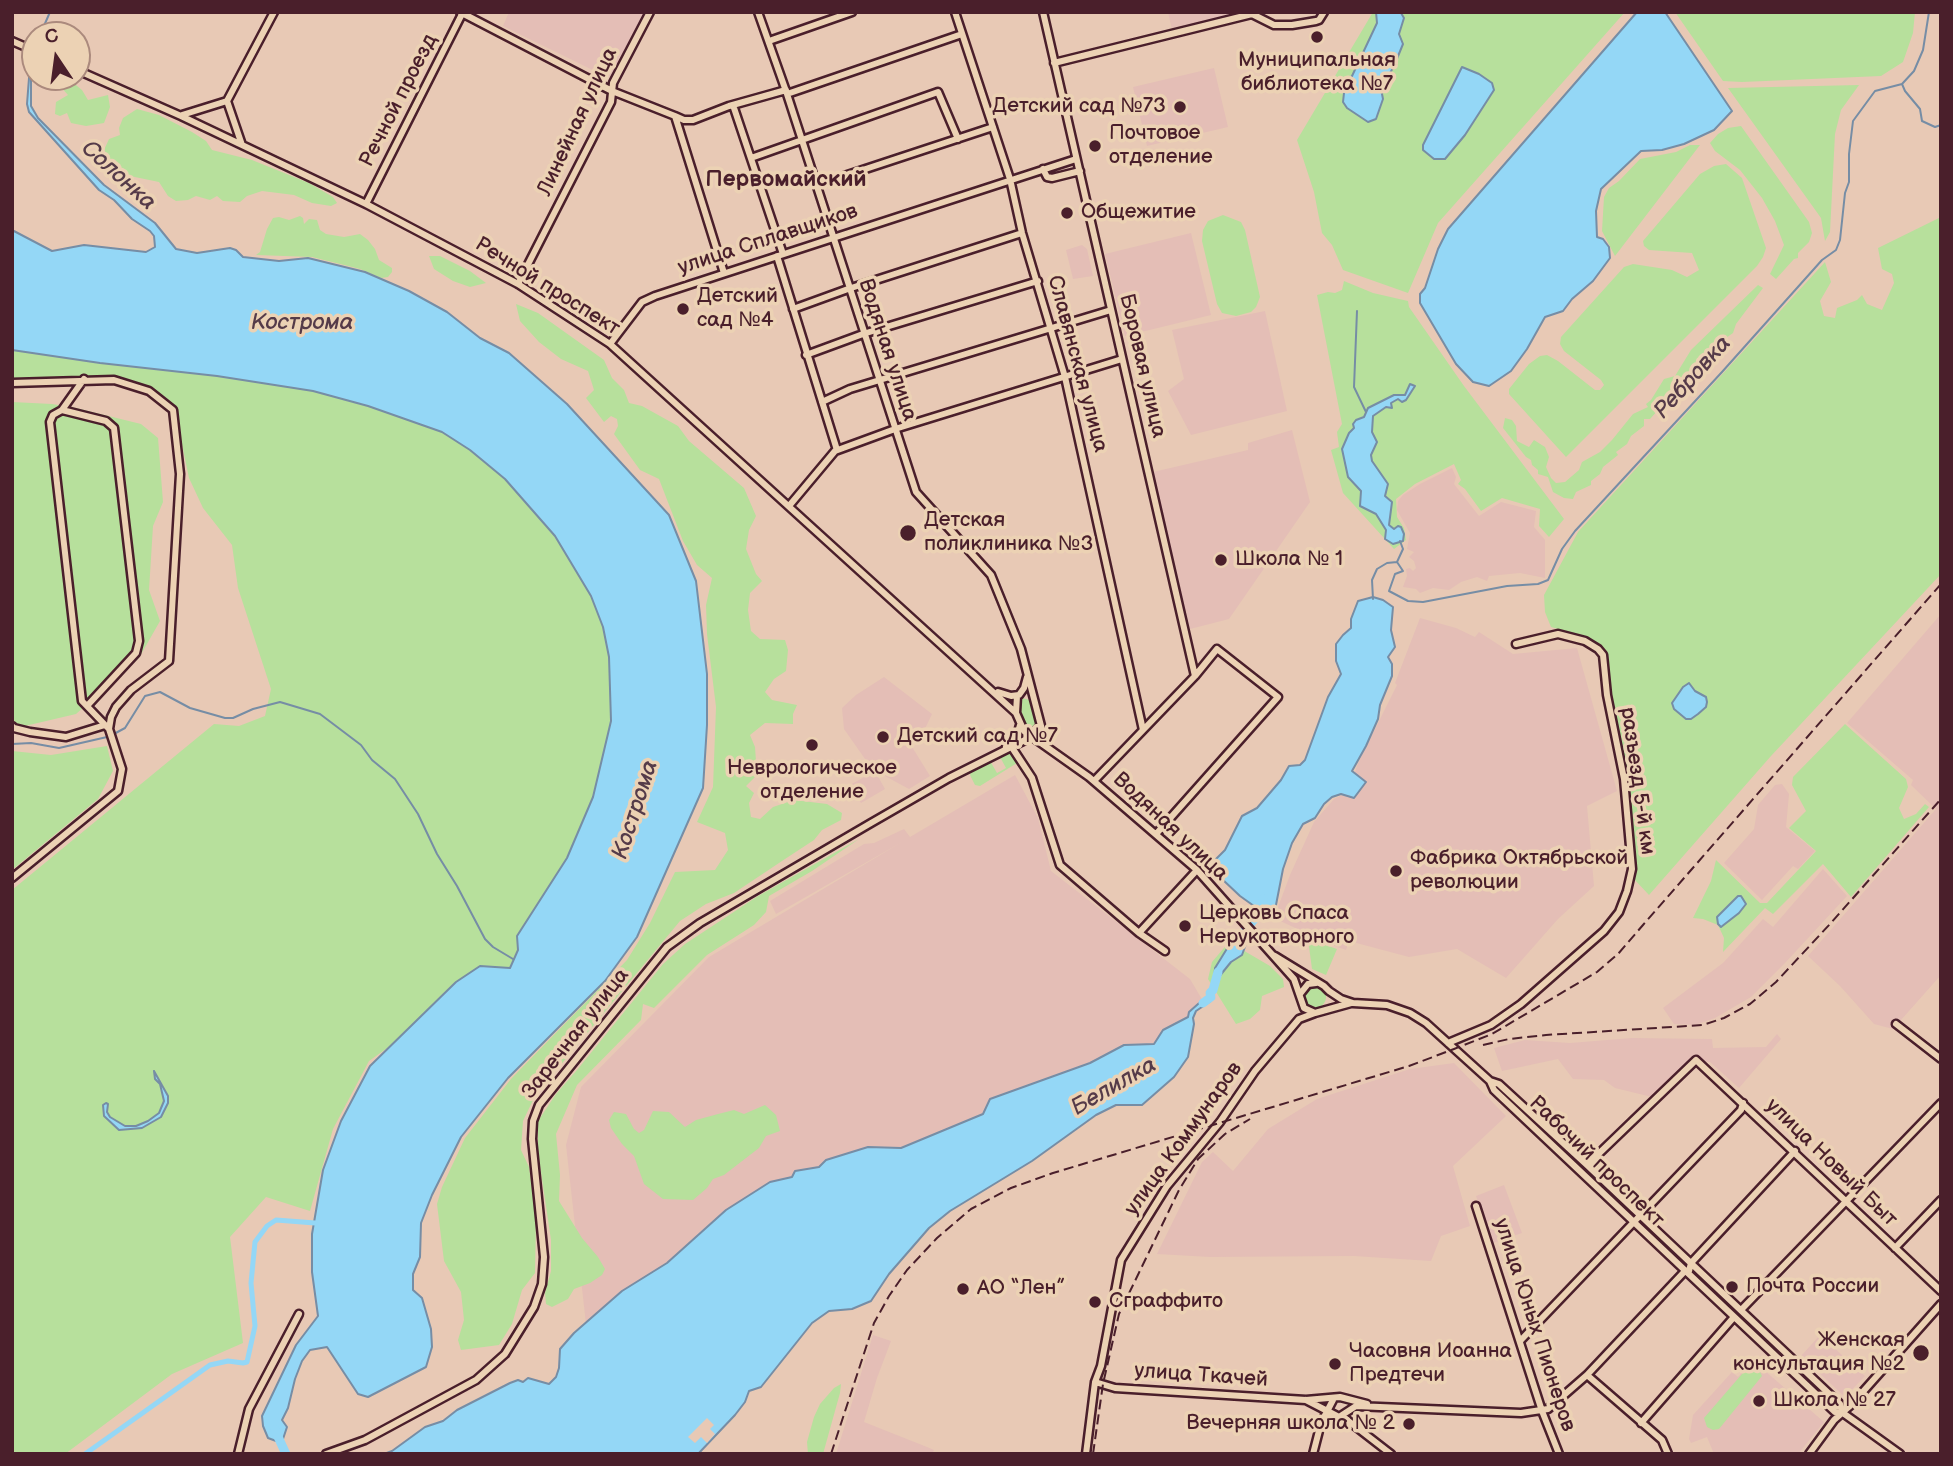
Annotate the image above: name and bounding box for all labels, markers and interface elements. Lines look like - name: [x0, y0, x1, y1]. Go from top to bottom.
- north arrow: [21, 21, 91, 91]
- text: С: [43, 24, 61, 50]
- marker: Муниципальная библиотека №7: [1309, 29, 1325, 45]
- street label: Речной проезд: [355, 30, 443, 172]
- street label: Линейная улица: [533, 44, 623, 200]
- place label: Муниципальная библиотека №7: [1238, 48, 1396, 98]
- place label: Детский сад №73: [992, 94, 1166, 120]
- marker: Детский сад №73: [1172, 99, 1188, 115]
- place label: Почтовое отделение: [1109, 121, 1213, 171]
- water label: Солонка: [75, 135, 161, 217]
- marker: Почтовое отделение: [1087, 138, 1103, 154]
- district label: Первомайский: [705, 166, 867, 194]
- street label: улица Сплавщиков: [675, 199, 861, 281]
- place label: Общежитие: [1081, 200, 1196, 226]
- marker: Общежитие: [1059, 205, 1075, 221]
- street label: Речной проспект: [470, 232, 624, 342]
- street label: Славянская улица: [1041, 273, 1113, 455]
- street label: Водяная улица: [852, 276, 922, 424]
- place label: Детский сад №4: [697, 284, 778, 334]
- street label: Боровая улица: [1113, 291, 1171, 441]
- marker: Детский сад №4: [675, 301, 691, 317]
- water label: Кострома: [251, 309, 353, 337]
- water label: Ребровка: [1648, 331, 1738, 425]
- place label: Детская поликлиника №3: [924, 508, 1093, 558]
- marker: Детская поликлиника №3: [898, 523, 918, 543]
- place label: Школа № 1: [1235, 547, 1343, 573]
- marker: Школа № 1: [1213, 552, 1229, 568]
- street label: разъезд 5-й км: [1614, 706, 1660, 856]
- place label: Детский сад №7: [897, 724, 1058, 750]
- marker: Детский сад №7: [875, 729, 891, 745]
- marker: Неврологическое отделение: [804, 737, 820, 753]
- place label: Неврологическое отделение: [727, 756, 897, 806]
- water label: Кострома: [607, 757, 665, 863]
- street label: Водяная улица: [1107, 767, 1233, 887]
- place label: Фабрика Октябрьской революции: [1410, 846, 1628, 896]
- marker: Фабрика Октябрьской революции: [1388, 863, 1404, 879]
- place label: Церковь Спаса Нерукотворного: [1199, 901, 1354, 951]
- marker: Церковь Спаса Нерукотворного: [1177, 918, 1193, 934]
- street label: Заречная улица: [517, 964, 635, 1104]
- water label: Белилка: [1067, 1052, 1161, 1122]
- street label: улица Коммунаров: [1120, 1057, 1248, 1221]
- street label: Рабочий проспект: [1523, 1091, 1669, 1233]
- street label: улица Новый Быт: [1760, 1094, 1902, 1232]
- street label: улица Юных Пионеров: [1488, 1215, 1580, 1435]
- place label: Почта России: [1746, 1274, 1879, 1300]
- place label: АО “Лен”: [977, 1276, 1065, 1302]
- marker: Почта России: [1724, 1279, 1740, 1295]
- marker: АО “Лен”: [955, 1281, 971, 1297]
- place label: Сграффито: [1109, 1289, 1223, 1315]
- marker: Сграффито: [1087, 1294, 1103, 1310]
- place label: Женская консультация №2: [1733, 1328, 1905, 1378]
- place label: Часовня Иоанна Предтечи: [1349, 1339, 1512, 1389]
- marker: Женская консультация №2: [1911, 1343, 1931, 1363]
- marker: Часовня Иоанна Предтечи: [1327, 1356, 1343, 1372]
- street label: улица Ткачей: [1133, 1359, 1269, 1393]
- place label: Школа № 27: [1773, 1388, 1896, 1414]
- marker: Школа № 27: [1751, 1393, 1767, 1409]
- place label: Вечерняя школа № 2: [1186, 1411, 1395, 1437]
- marker: Вечерняя школа № 2: [1401, 1416, 1417, 1432]

